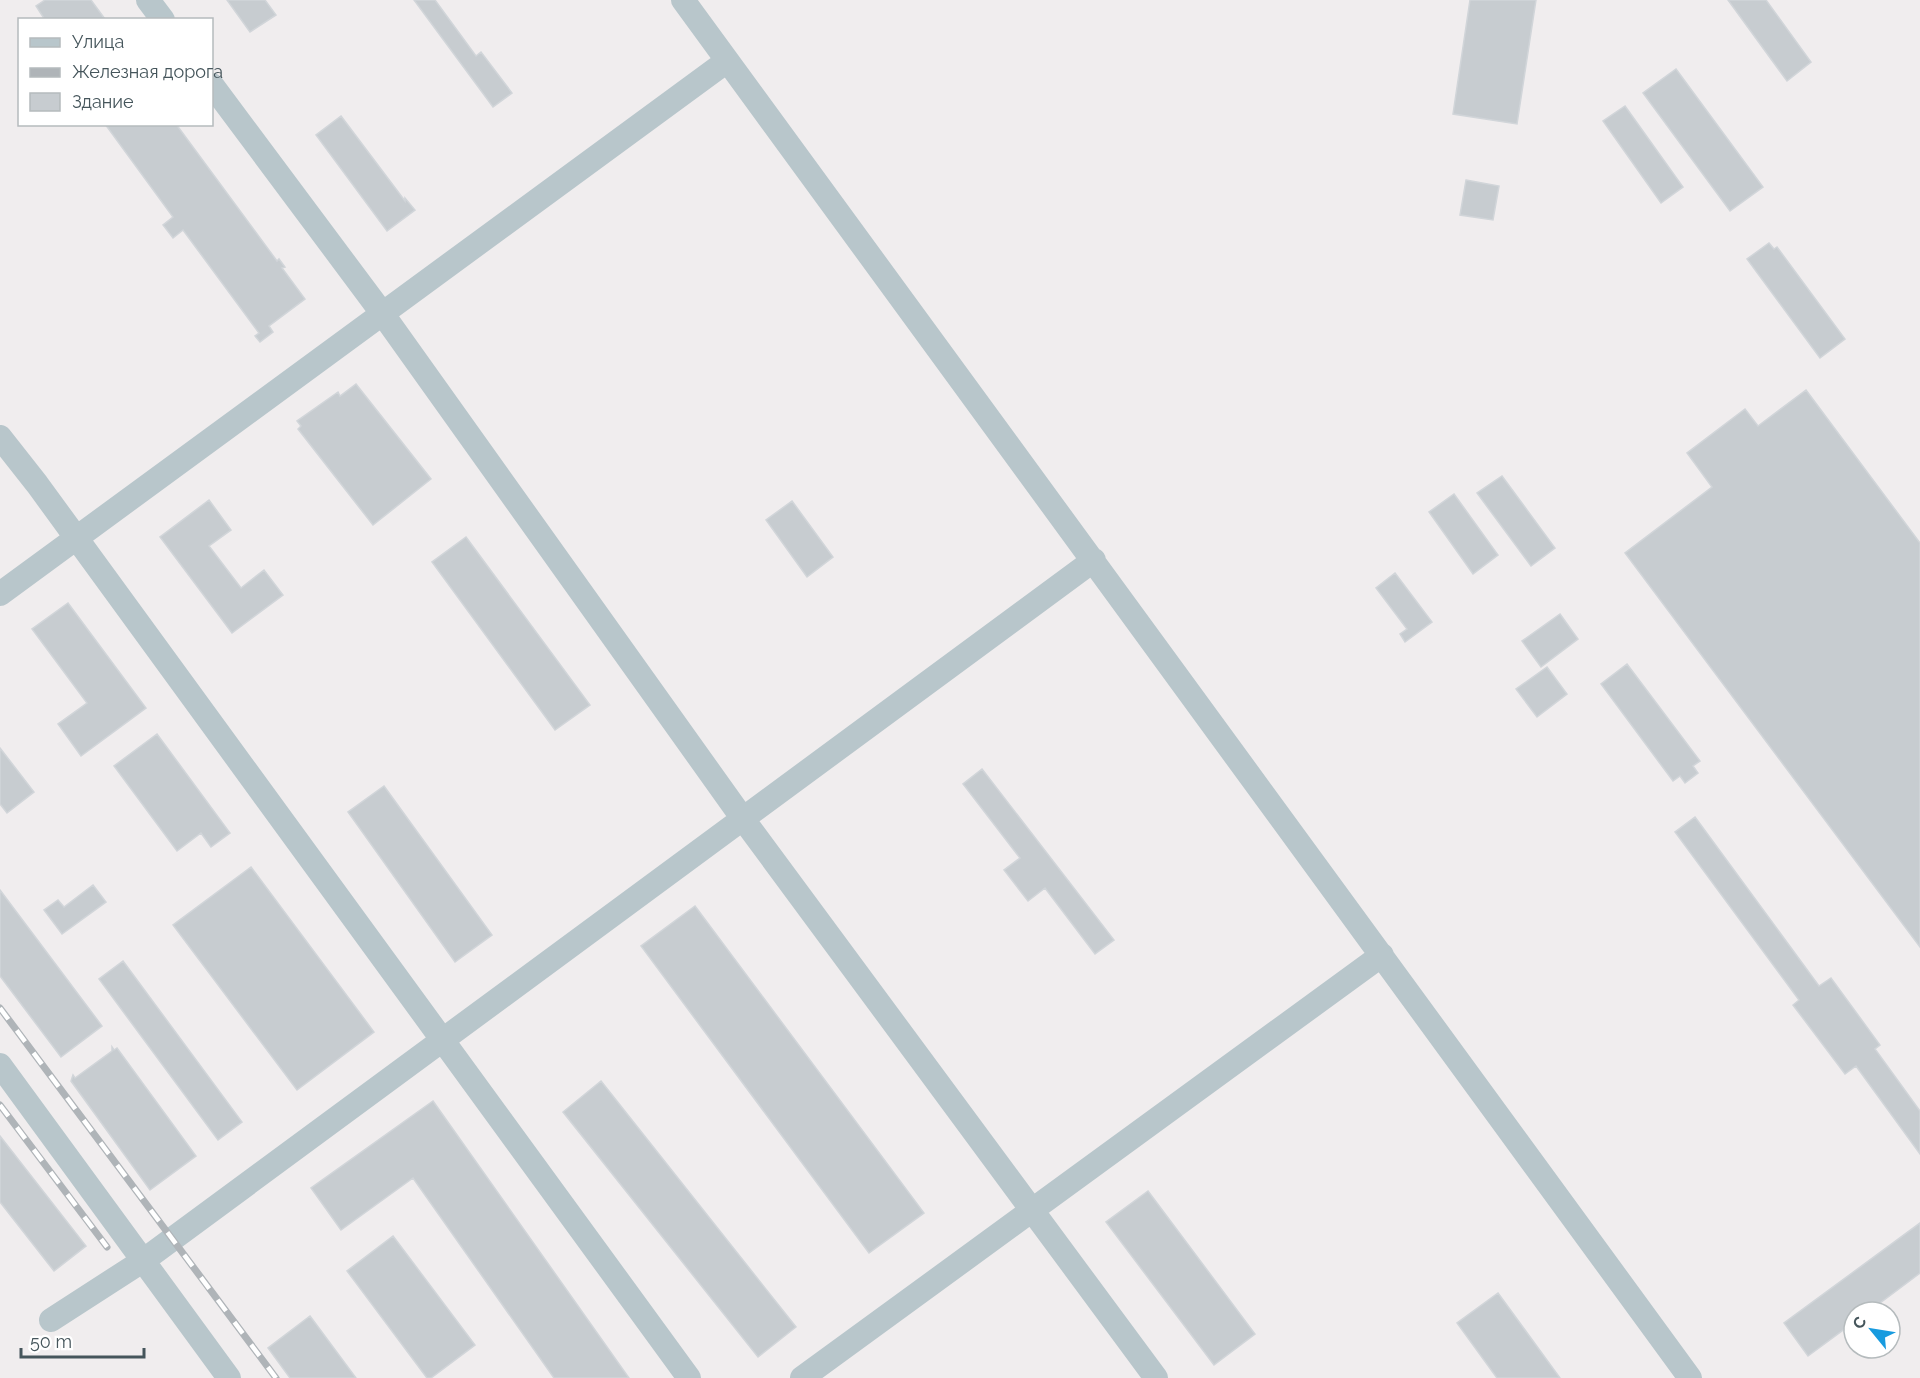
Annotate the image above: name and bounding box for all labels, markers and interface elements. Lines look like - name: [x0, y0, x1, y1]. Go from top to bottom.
- legend: [18, 18, 213, 126]
- text: Улица: [72, 31, 124, 52]
- text: Железная дорога: [72, 61, 223, 82]
- text: Здание: [72, 91, 134, 112]
- north arrow: [1842, 1300, 1902, 1360]
- text: С: [1848, 1313, 1870, 1332]
- scale bar: [21, 1321, 144, 1359]
- text: 50 m: [30, 1331, 72, 1352]

